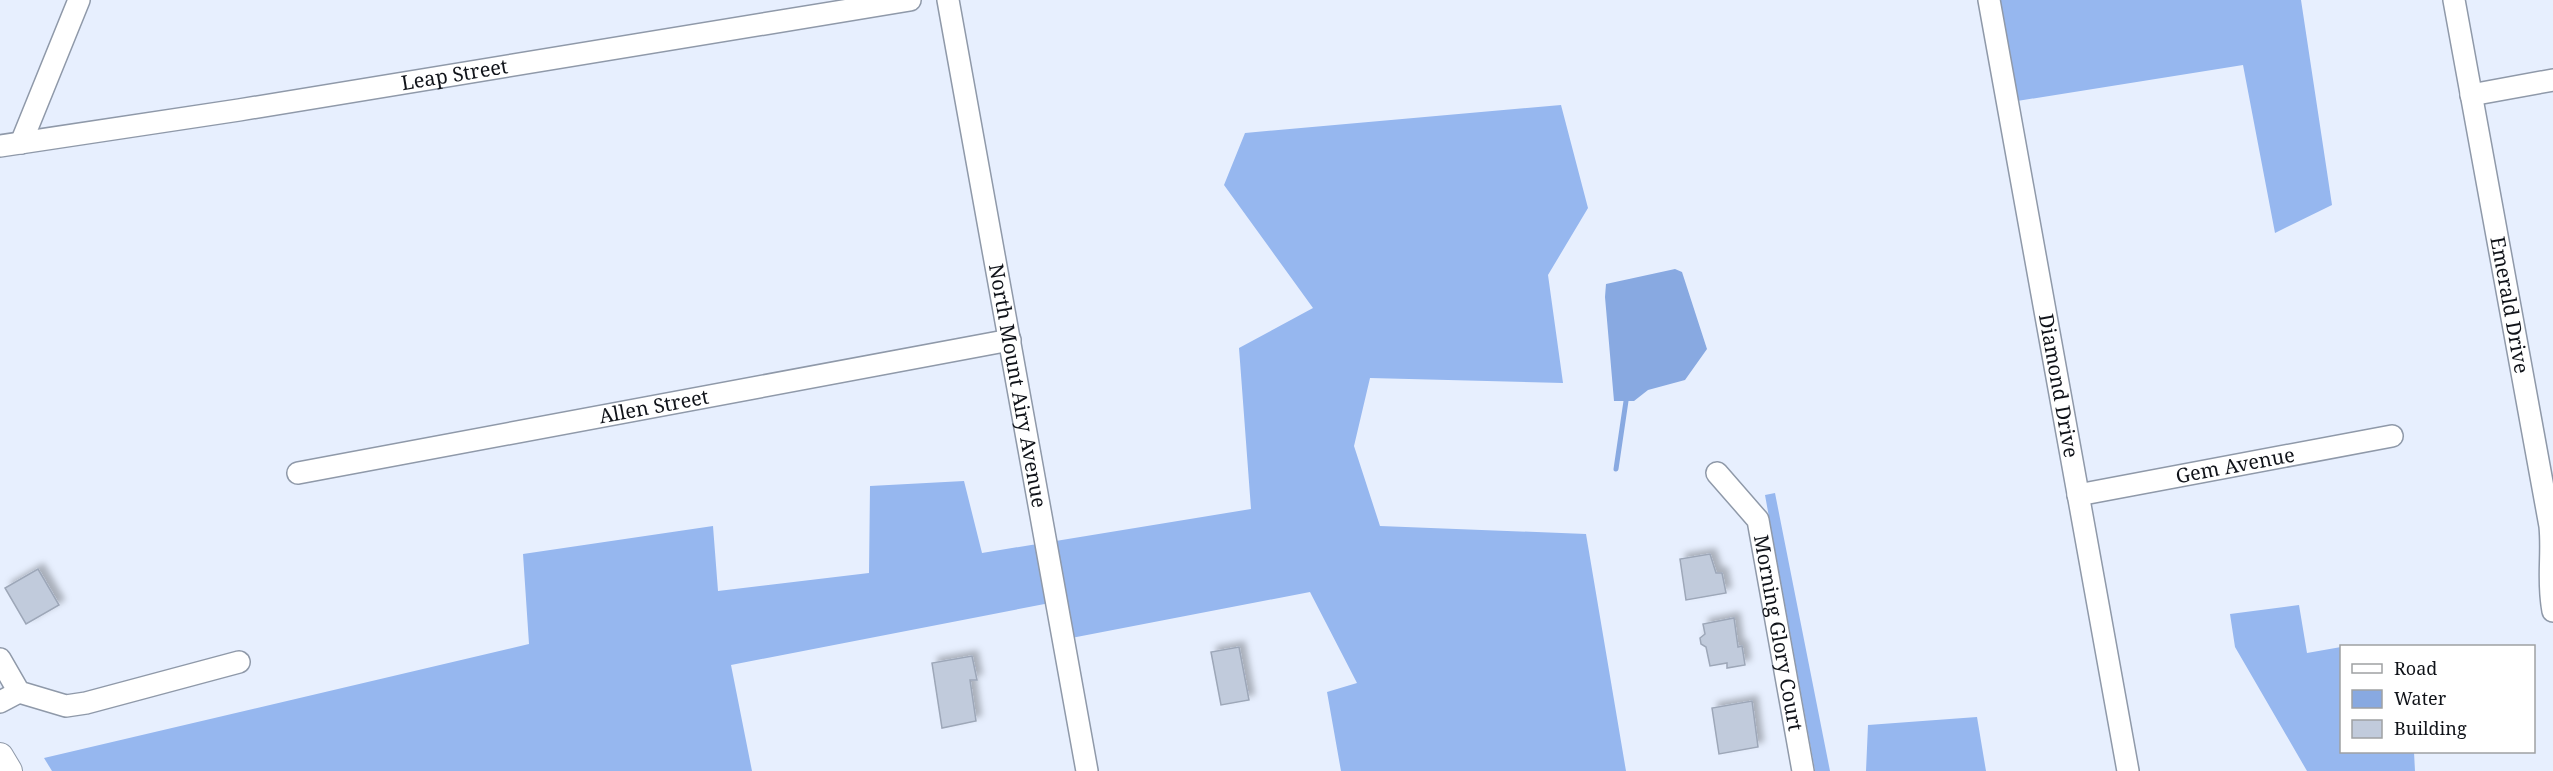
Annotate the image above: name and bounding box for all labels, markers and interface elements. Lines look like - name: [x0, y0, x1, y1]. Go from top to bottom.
- street label: Leap Street: [399, 52, 510, 96]
- street label: Emerald Drive: [2484, 234, 2536, 376]
- street label: North Mount Airy Avenue: [983, 262, 1053, 510]
- street label: Diamond Drive: [2033, 312, 2085, 460]
- street label: Allen Street: [597, 383, 711, 430]
- street label: Gem Avenue: [2173, 441, 2297, 489]
- street label: Morning Glory Court: [1748, 532, 1810, 733]
- legend: [2340, 645, 2535, 753]
- text: Road: [2394, 656, 2437, 680]
- text: Water: [2394, 686, 2447, 710]
- text: Building: [2394, 716, 2467, 740]

